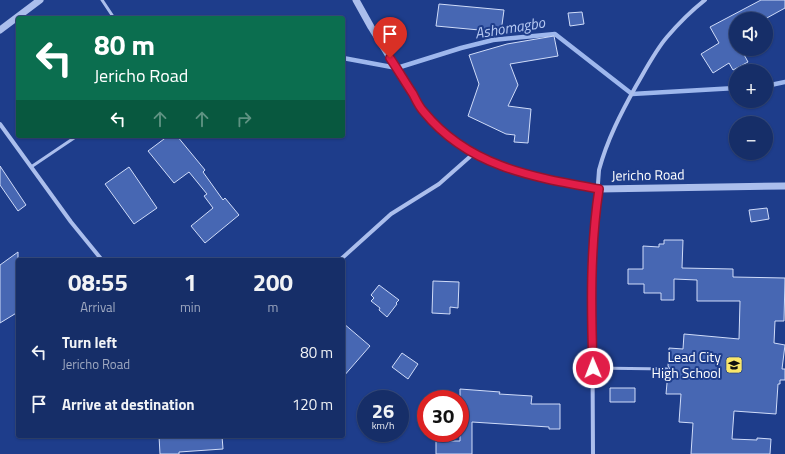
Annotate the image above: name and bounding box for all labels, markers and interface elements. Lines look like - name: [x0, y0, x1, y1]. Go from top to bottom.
- water label: Ashomagbo: [473, 11, 547, 44]
- map controls: [729, 12, 773, 160]
- button: sound: [729, 12, 773, 56]
- pin: [373, 17, 407, 58]
- text: 80 m: [94, 23, 155, 66]
- icon: arrive: [379, 23, 401, 45]
- icon: left: [28, 32, 80, 84]
- text: Jericho Road: [94, 62, 188, 89]
- button: +: [729, 64, 773, 108]
- icon: left: [107, 108, 129, 130]
- icon: ahead: [149, 108, 171, 130]
- icon: ahead: [191, 108, 213, 130]
- icon: right: [233, 108, 255, 130]
- button: −: [729, 116, 773, 160]
- street label: Jericho Road: [611, 163, 685, 186]
- text: 08:55: [68, 264, 128, 300]
- text: 1: [184, 264, 197, 300]
- text: 200: [253, 264, 293, 300]
- text: Arrival: [80, 297, 116, 317]
- text: min: [180, 297, 201, 317]
- text: m: [267, 297, 278, 317]
- text: Turn left: [62, 331, 117, 354]
- icon: left: [28, 341, 50, 363]
- text: 80 m: [300, 341, 333, 364]
- place label: Lead City High School: [651, 346, 721, 383]
- position arrow: [572, 347, 614, 389]
- text: Jericho Road: [62, 354, 130, 374]
- school or university icon: Lead City High School: [724, 355, 744, 375]
- speed limit sign: 30: [417, 390, 469, 442]
- icon: arrive: [28, 393, 50, 415]
- text: Arrive at destination: [62, 393, 195, 416]
- text: 120 m: [292, 393, 333, 416]
- text: 26: [372, 395, 394, 426]
- text: km/h: [372, 418, 394, 433]

